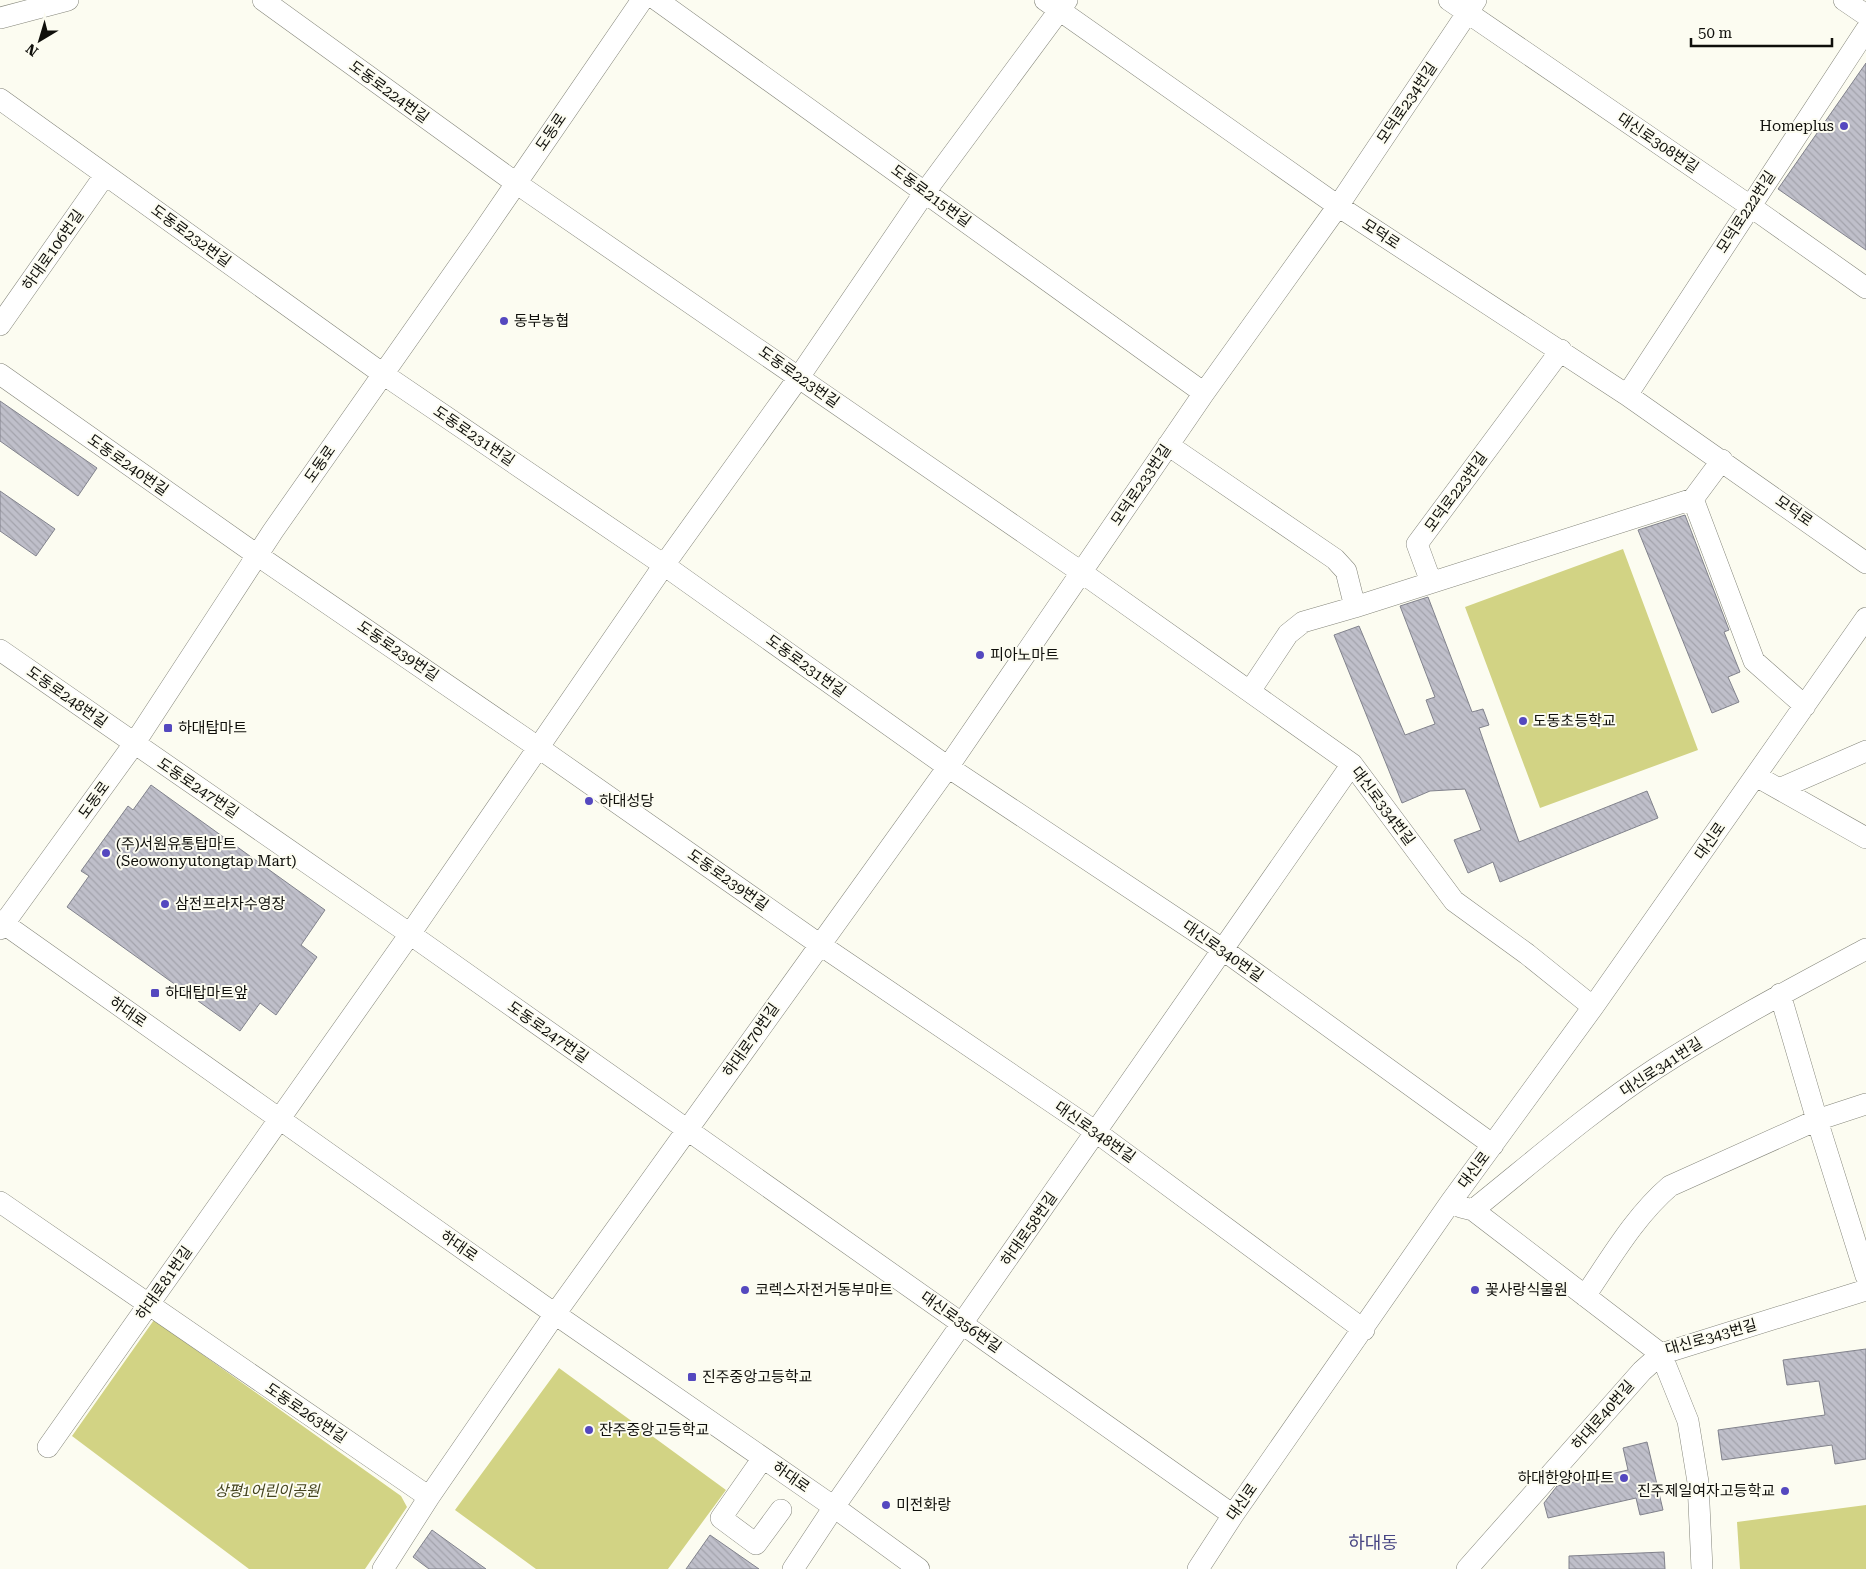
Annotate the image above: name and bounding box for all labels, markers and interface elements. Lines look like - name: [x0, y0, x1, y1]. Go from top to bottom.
- north arrow: [15, 15, 65, 65]
- scale bar: [1691, 15, 1832, 47]
- text: 50 m: [1698, 24, 1733, 42]
- text: N: [23, 40, 41, 60]
- street label: 도동로224번길: [346, 57, 432, 127]
- street label: 모덕로234번길: [1373, 59, 1441, 147]
- street label: 대신로308번길: [1614, 109, 1702, 177]
- street label: 도동로: [532, 110, 570, 154]
- place label: Homeplus: [1760, 117, 1834, 135]
- marker: Homeplus: [1838, 120, 1850, 132]
- street label: 도동로215번길: [888, 161, 974, 231]
- street label: 모덕로222번길: [1713, 168, 1779, 256]
- street label: 도동로232번길: [148, 201, 234, 271]
- street label: 하대로106번길: [19, 206, 87, 294]
- street label: 모덕로: [1359, 215, 1403, 253]
- place label: 동부농협: [514, 312, 569, 330]
- marker: 동부농협: [498, 315, 510, 327]
- street label: 도동로223번길: [755, 343, 843, 411]
- street label: 도동로231번길: [430, 402, 518, 470]
- street label: 도동로240번길: [84, 431, 172, 499]
- street label: 모덕로233번길: [1107, 441, 1175, 529]
- street label: 도동로: [301, 442, 339, 486]
- street label: 모덕로223번길: [1421, 449, 1491, 535]
- street label: 모덕로: [1772, 492, 1816, 530]
- street label: 도동로239번길: [354, 617, 442, 685]
- street label: 도동로231번길: [763, 631, 849, 701]
- place label: 피아노마트: [990, 646, 1059, 664]
- marker: 피아노마트: [974, 649, 986, 661]
- street label: 도동로248번길: [23, 663, 111, 731]
- place label: 도동초등학교: [1533, 712, 1616, 730]
- marker: 도동초등학교: [1517, 715, 1529, 727]
- place label: 하대탑마트: [178, 719, 247, 737]
- marker: 하대탑마트: [162, 722, 174, 734]
- street label: 도동로247번길: [154, 754, 242, 822]
- street label: 대신로334번길: [1347, 763, 1419, 849]
- street label: 도동로: [75, 778, 113, 822]
- place label: 하대성당: [599, 792, 654, 810]
- marker: 하대성당: [583, 795, 595, 807]
- street label: 대신로: [1691, 819, 1729, 863]
- place label: (주)서원유통탑마트 (Seowonyutongtap Mart): [116, 835, 297, 870]
- street label: 도동로239번길: [684, 846, 772, 914]
- marker: (주)서원유통탑마트 (Seowonyutongtap Mart): [100, 847, 112, 859]
- place label: 삼전프라자수영장: [175, 895, 286, 913]
- marker: 삼전프라자수영장: [159, 898, 171, 910]
- street label: 대신로340번길: [1179, 917, 1267, 985]
- place label: 하대탑마트앞: [165, 984, 248, 1002]
- marker: 하대탑마트앞: [149, 987, 161, 999]
- street label: 하대로: [106, 993, 150, 1031]
- street label: 도동로247번길: [504, 998, 592, 1066]
- street label: 하대로70번길: [719, 1000, 783, 1080]
- street label: 대신로341번길: [1617, 1034, 1705, 1100]
- street label: 대신로348번길: [1051, 1098, 1139, 1166]
- street label: 대신로: [1454, 1148, 1494, 1192]
- street label: 하대로58번길: [997, 1189, 1061, 1269]
- street label: 하대로: [437, 1227, 481, 1265]
- street label: 하대로81번길: [132, 1243, 196, 1323]
- place label: 코렉스자전거동부마트: [755, 1281, 893, 1299]
- place label: 꽃사랑식물원: [1485, 1281, 1568, 1299]
- marker: 코렉스자전거동부마트: [739, 1284, 751, 1296]
- marker: 꽃사랑식물원: [1469, 1284, 1481, 1296]
- street label: 대신로356번길: [917, 1288, 1005, 1356]
- street label: 대신로343번길: [1663, 1315, 1759, 1359]
- place label: 진주중앙고등학교: [702, 1368, 812, 1386]
- marker: 진주중앙고등학교: [686, 1371, 698, 1383]
- street label: 하대로40번길: [1568, 1377, 1638, 1453]
- street label: 도동로263번길: [262, 1379, 350, 1447]
- place label: 잔주중앙고등학교: [599, 1421, 709, 1439]
- marker: 잔주중앙고등학교: [583, 1424, 595, 1436]
- street label: 하대로: [769, 1458, 813, 1496]
- place label: 하대한양아파트: [1517, 1469, 1614, 1487]
- marker: 하대한양아파트: [1618, 1472, 1630, 1484]
- street label: 대신로: [1223, 1480, 1261, 1524]
- park label: 상평1어린이공원: [214, 1482, 321, 1500]
- place label: 진주제일여자고등학교: [1637, 1482, 1775, 1500]
- marker: 진주제일여자고등학교: [1779, 1485, 1791, 1497]
- place label: 미전화랑: [896, 1496, 951, 1514]
- marker: 미전화랑: [880, 1499, 892, 1511]
- district label: 하대동: [1348, 1532, 1398, 1553]

